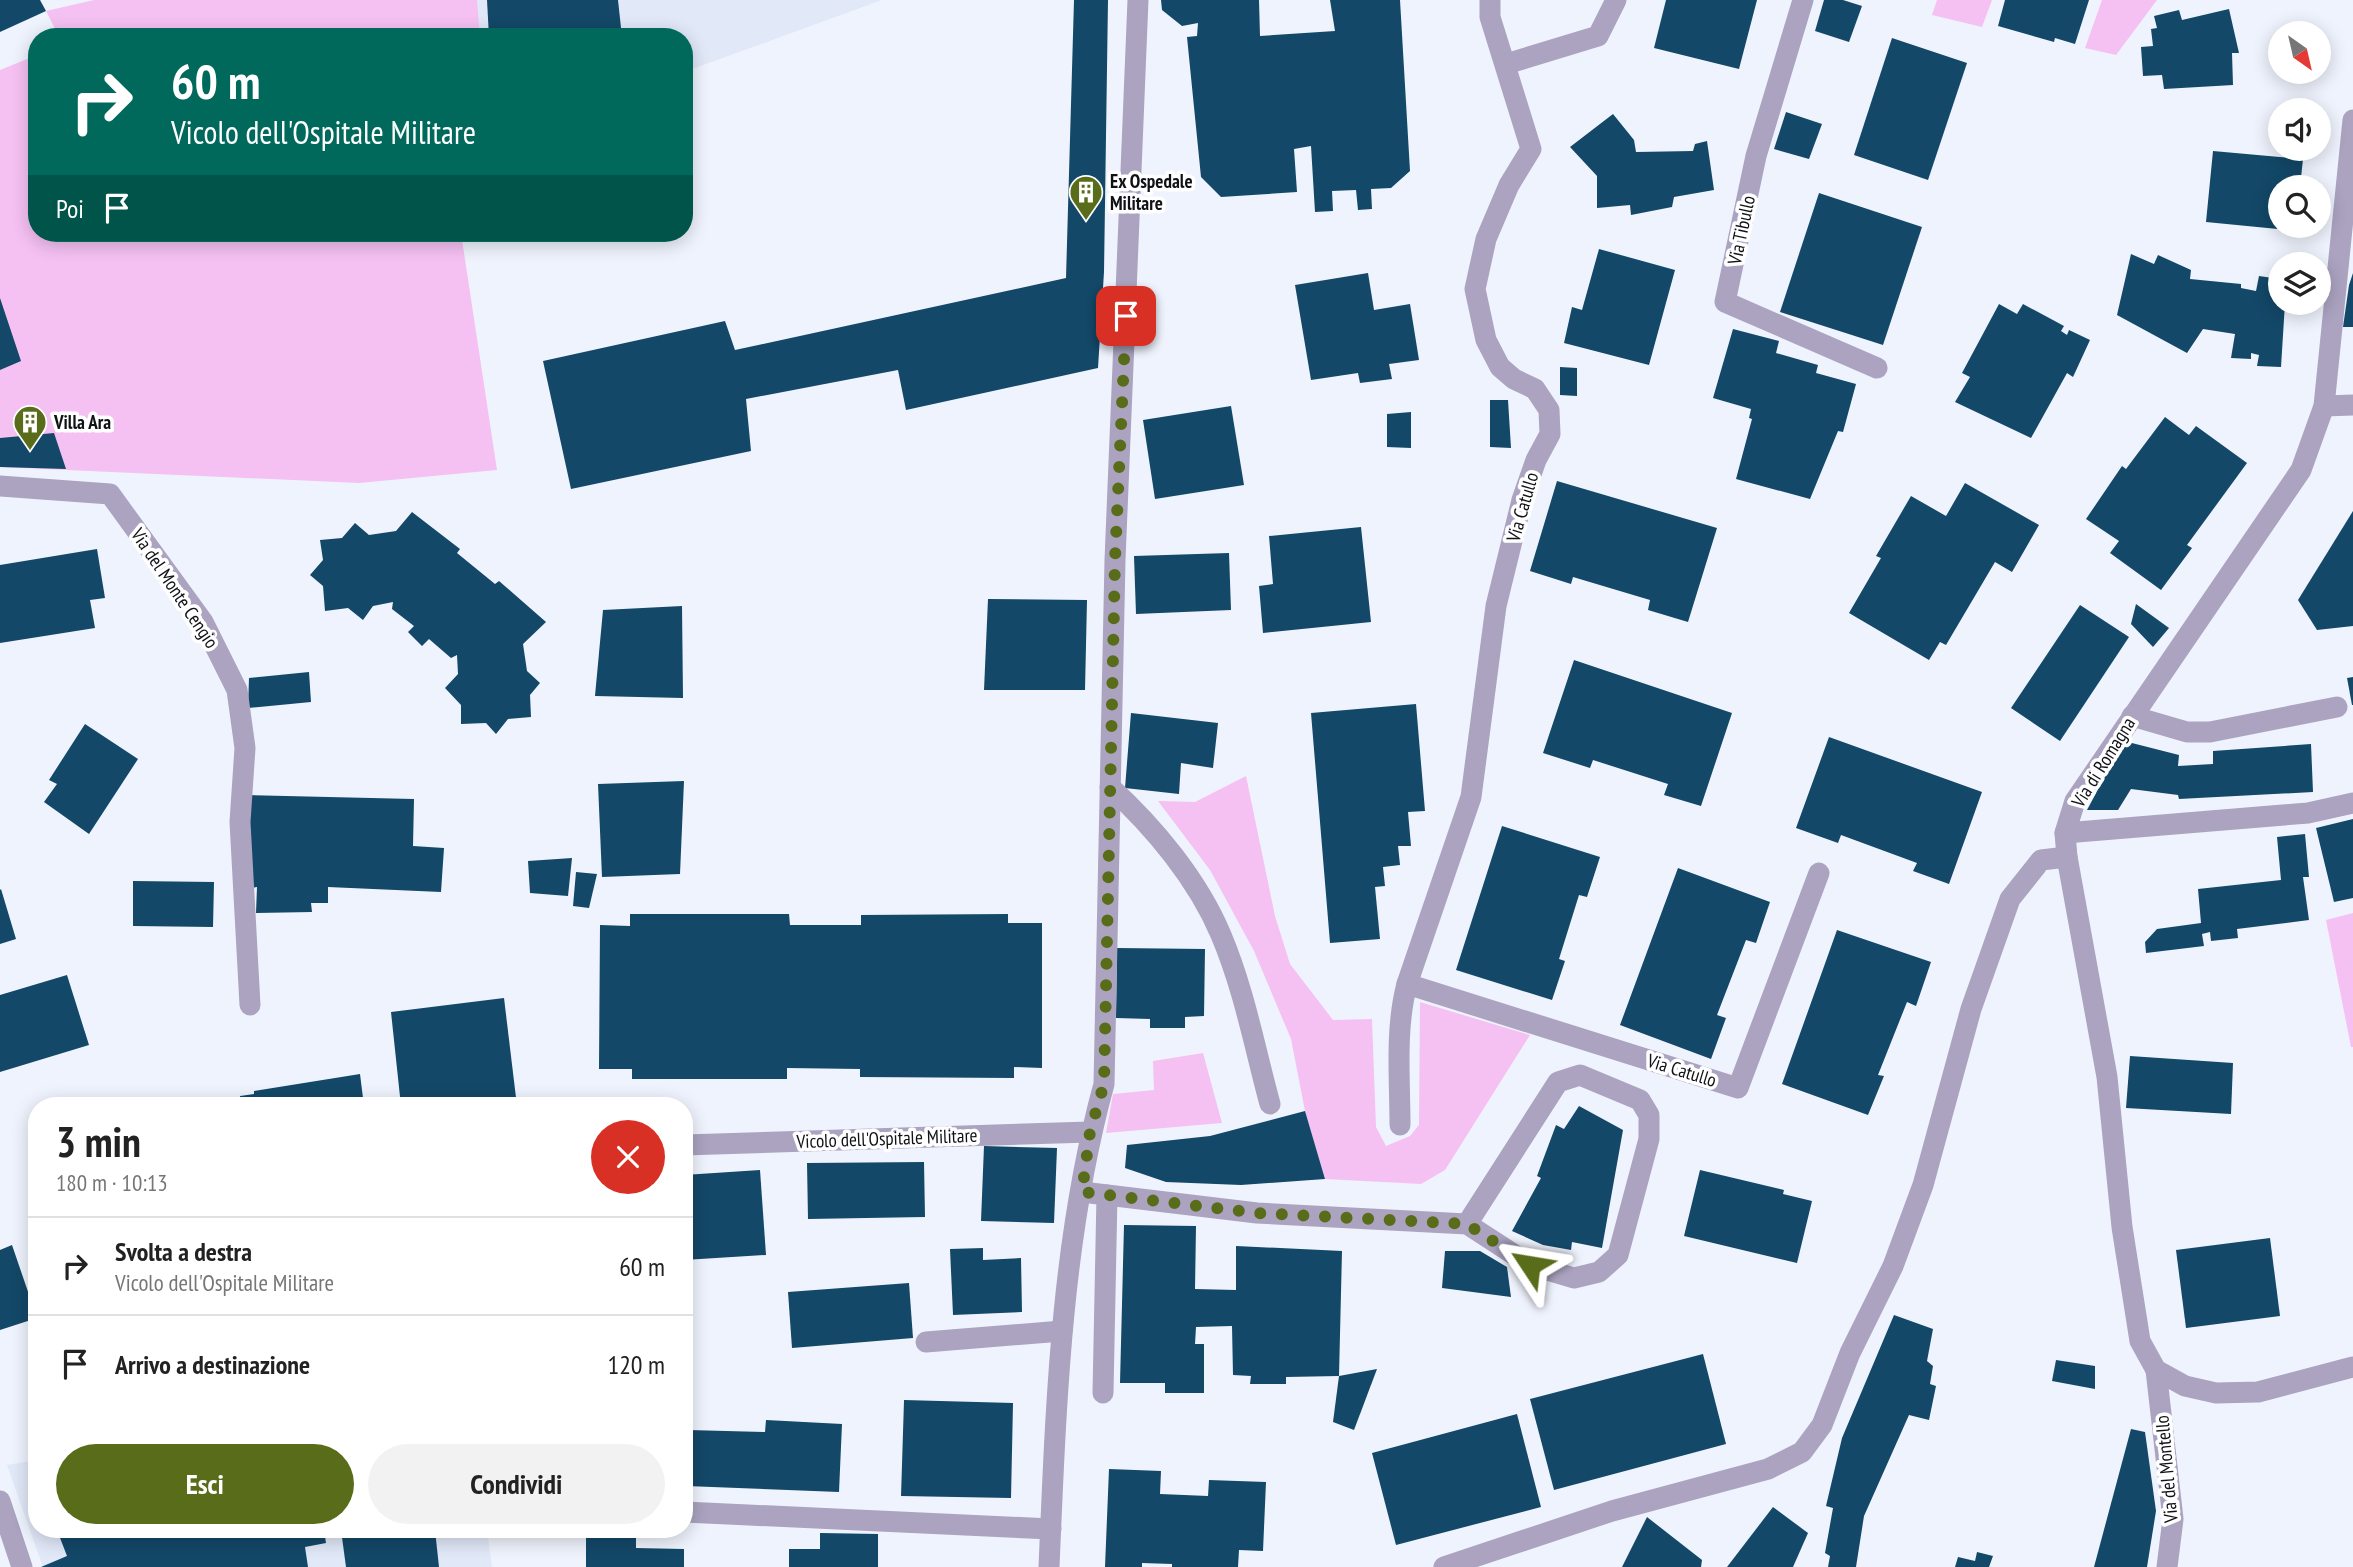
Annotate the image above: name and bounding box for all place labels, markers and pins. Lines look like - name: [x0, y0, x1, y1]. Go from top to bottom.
- place label: Ex Ospedale Militare: [1110, 169, 1193, 215]
- building icon: Ex Ospedale Militare: [1067, 173, 1105, 222]
- pin: [1096, 286, 1156, 346]
- building icon: Villa Ara: [11, 403, 49, 452]
- place label: Villa Ara: [53, 410, 111, 434]

